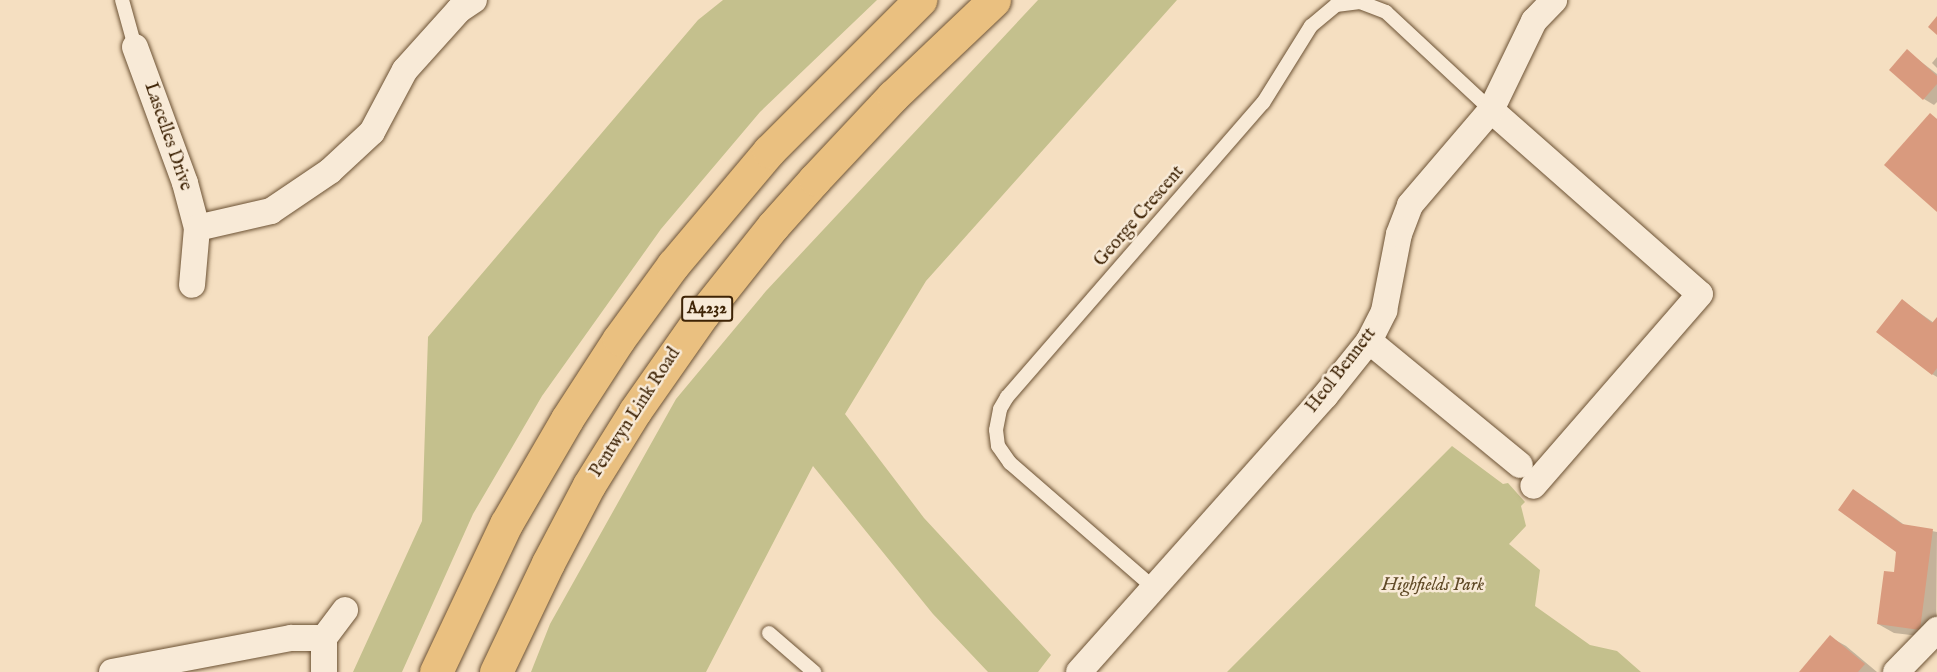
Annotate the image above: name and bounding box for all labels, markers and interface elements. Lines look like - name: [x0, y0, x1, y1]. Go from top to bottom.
- street label: Lascelles Drive: [138, 80, 196, 194]
- street label: George Crescent: [1090, 162, 1190, 272]
- road number: A4232: [680, 296, 734, 322]
- street label: Heol Bennett: [1302, 324, 1382, 418]
- street label: Pentwyn Link Road: [586, 344, 686, 482]
- park label: Highfields Park: [1382, 575, 1484, 597]

